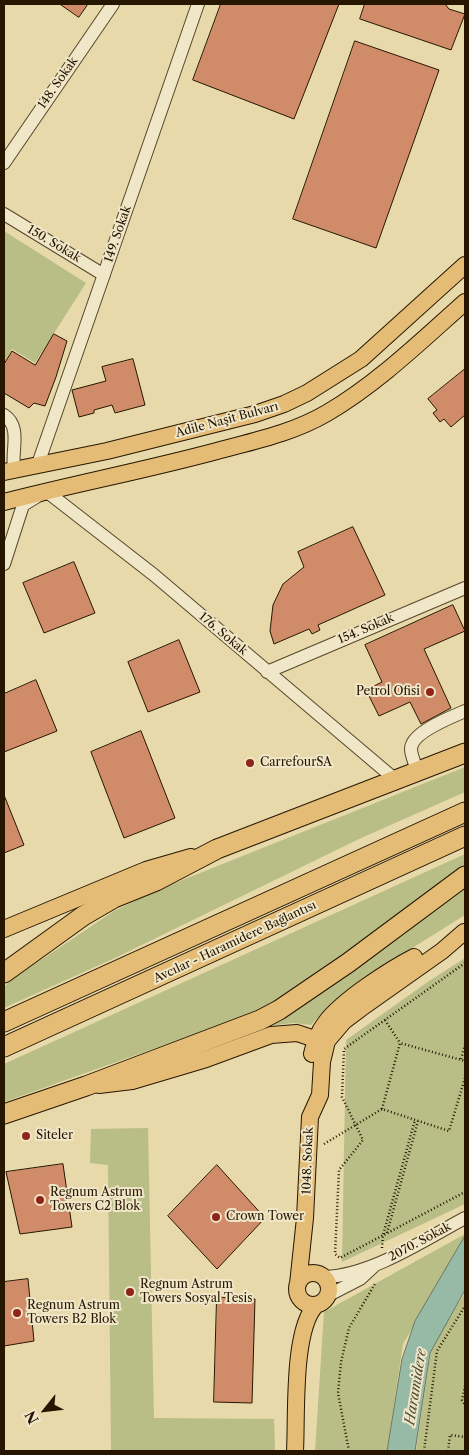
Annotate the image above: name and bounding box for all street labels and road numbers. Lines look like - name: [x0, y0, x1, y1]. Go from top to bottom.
- street label: 148. Sokak: [35, 54, 81, 112]
- street label: 149. Sokak: [102, 204, 134, 264]
- street label: 150. Sokak: [25, 222, 83, 266]
- street label: Adile Naşit Bulvarı: [174, 399, 280, 441]
- street label: 176. Sokak: [196, 610, 250, 658]
- street label: 154. Sokak: [336, 611, 396, 647]
- street label: Avcılar - Haramidere Bağlantısı: [151, 898, 319, 986]
- street label: 1048. Sokak: [300, 1127, 316, 1195]
- street label: 2070. Sokak: [386, 1220, 454, 1264]

